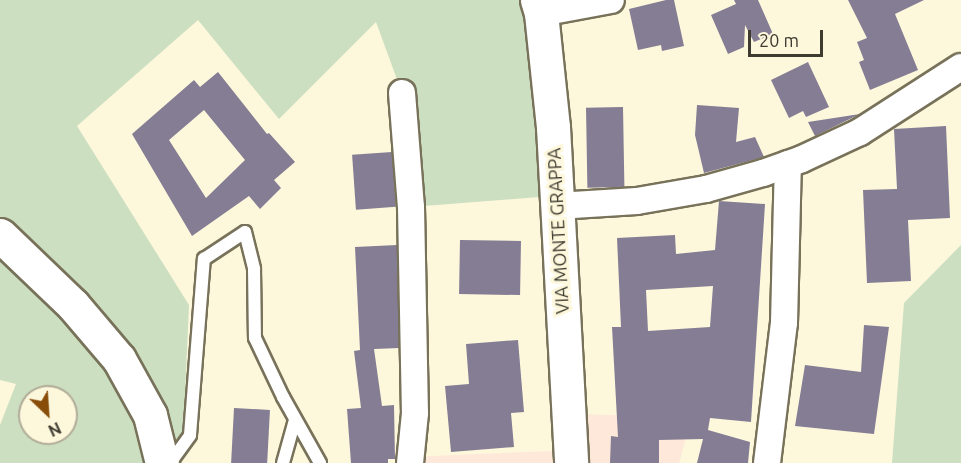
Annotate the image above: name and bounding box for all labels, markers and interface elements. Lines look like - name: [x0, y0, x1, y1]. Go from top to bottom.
- scale bar: [751, 18, 826, 56]
- text: 20 m: [759, 30, 799, 50]
- street label: VIA MONTE GRAPPA: [543, 147, 573, 315]
- north arrow: [18, 385, 78, 445]
- text: N: [46, 419, 64, 440]

